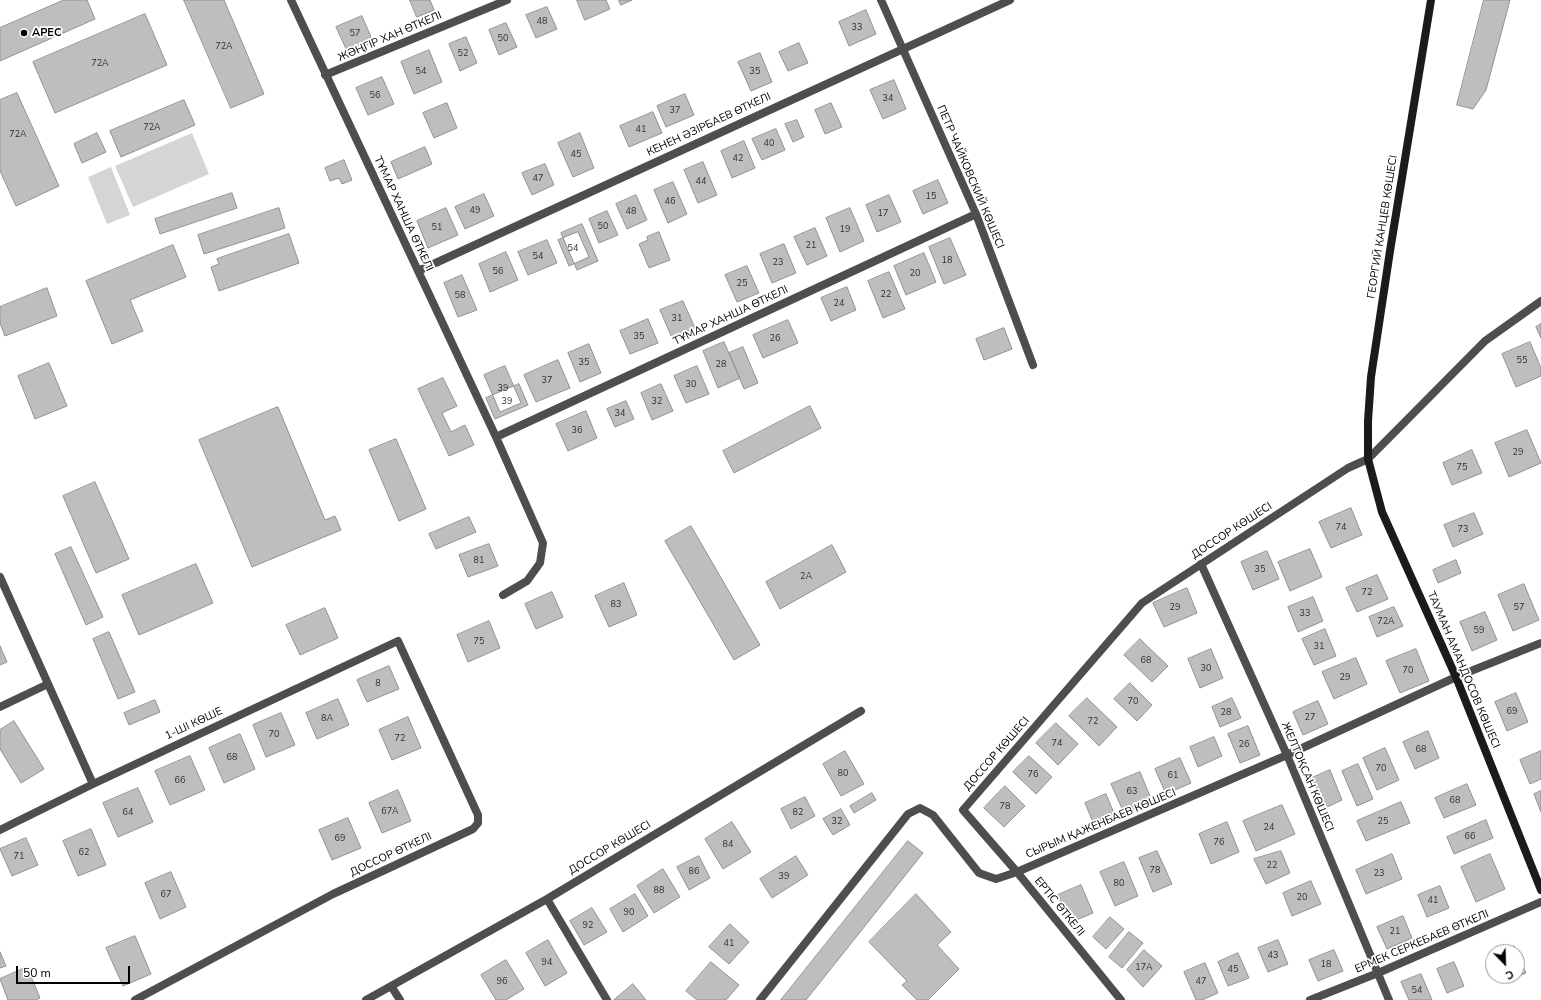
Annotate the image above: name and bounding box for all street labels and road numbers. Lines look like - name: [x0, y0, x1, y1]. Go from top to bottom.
- street label: ЖӘҢГІР ХАН ӨТКЕЛІ: [336, 9, 444, 65]
- street label: КЕНЕН ӘЗІРБАЕВ ӨТКЕЛІ: [645, 90, 773, 160]
- street label: ПЕТР ЧАЙКОВСКИЙ КӨШЕСІ: [934, 103, 1006, 251]
- street label: ТҰМАР ХАНША ӨТКЕЛІ: [371, 154, 435, 274]
- street label: ГЕОРГИЙ КАНЦЕВ КӨШЕСІ: [1365, 154, 1401, 300]
- street label: ТҰМАР ХАНША ӨТКЕЛІ: [671, 284, 791, 348]
- street label: ДОССОР КӨШЕСІ: [1189, 500, 1275, 562]
- street label: ТАУМАН АМАНДОСОВ КӨШЕСІ: [1424, 590, 1502, 750]
- street label: 1-ШІ КӨШЕ: [163, 705, 225, 743]
- street label: ДОССОР КӨШЕСІ: [961, 714, 1033, 794]
- street label: ЖЕЛТОҚСАН КӨШЕСІ: [1278, 720, 1336, 834]
- street label: СЫРЫМ ҚАЖЕНБАЕВ КӨШЕСІ: [1024, 786, 1178, 862]
- street label: ДОССОР КӨШЕСІ: [567, 818, 653, 878]
- street label: ДОССОР ӨТКЕЛІ: [348, 830, 434, 880]
- street label: ЕРТІС ӨТКЕЛІ: [1031, 875, 1087, 939]
- street label: ЕРМЕК СЕРКЕБАЕВ ӨТКЕЛІ: [1353, 908, 1491, 976]

